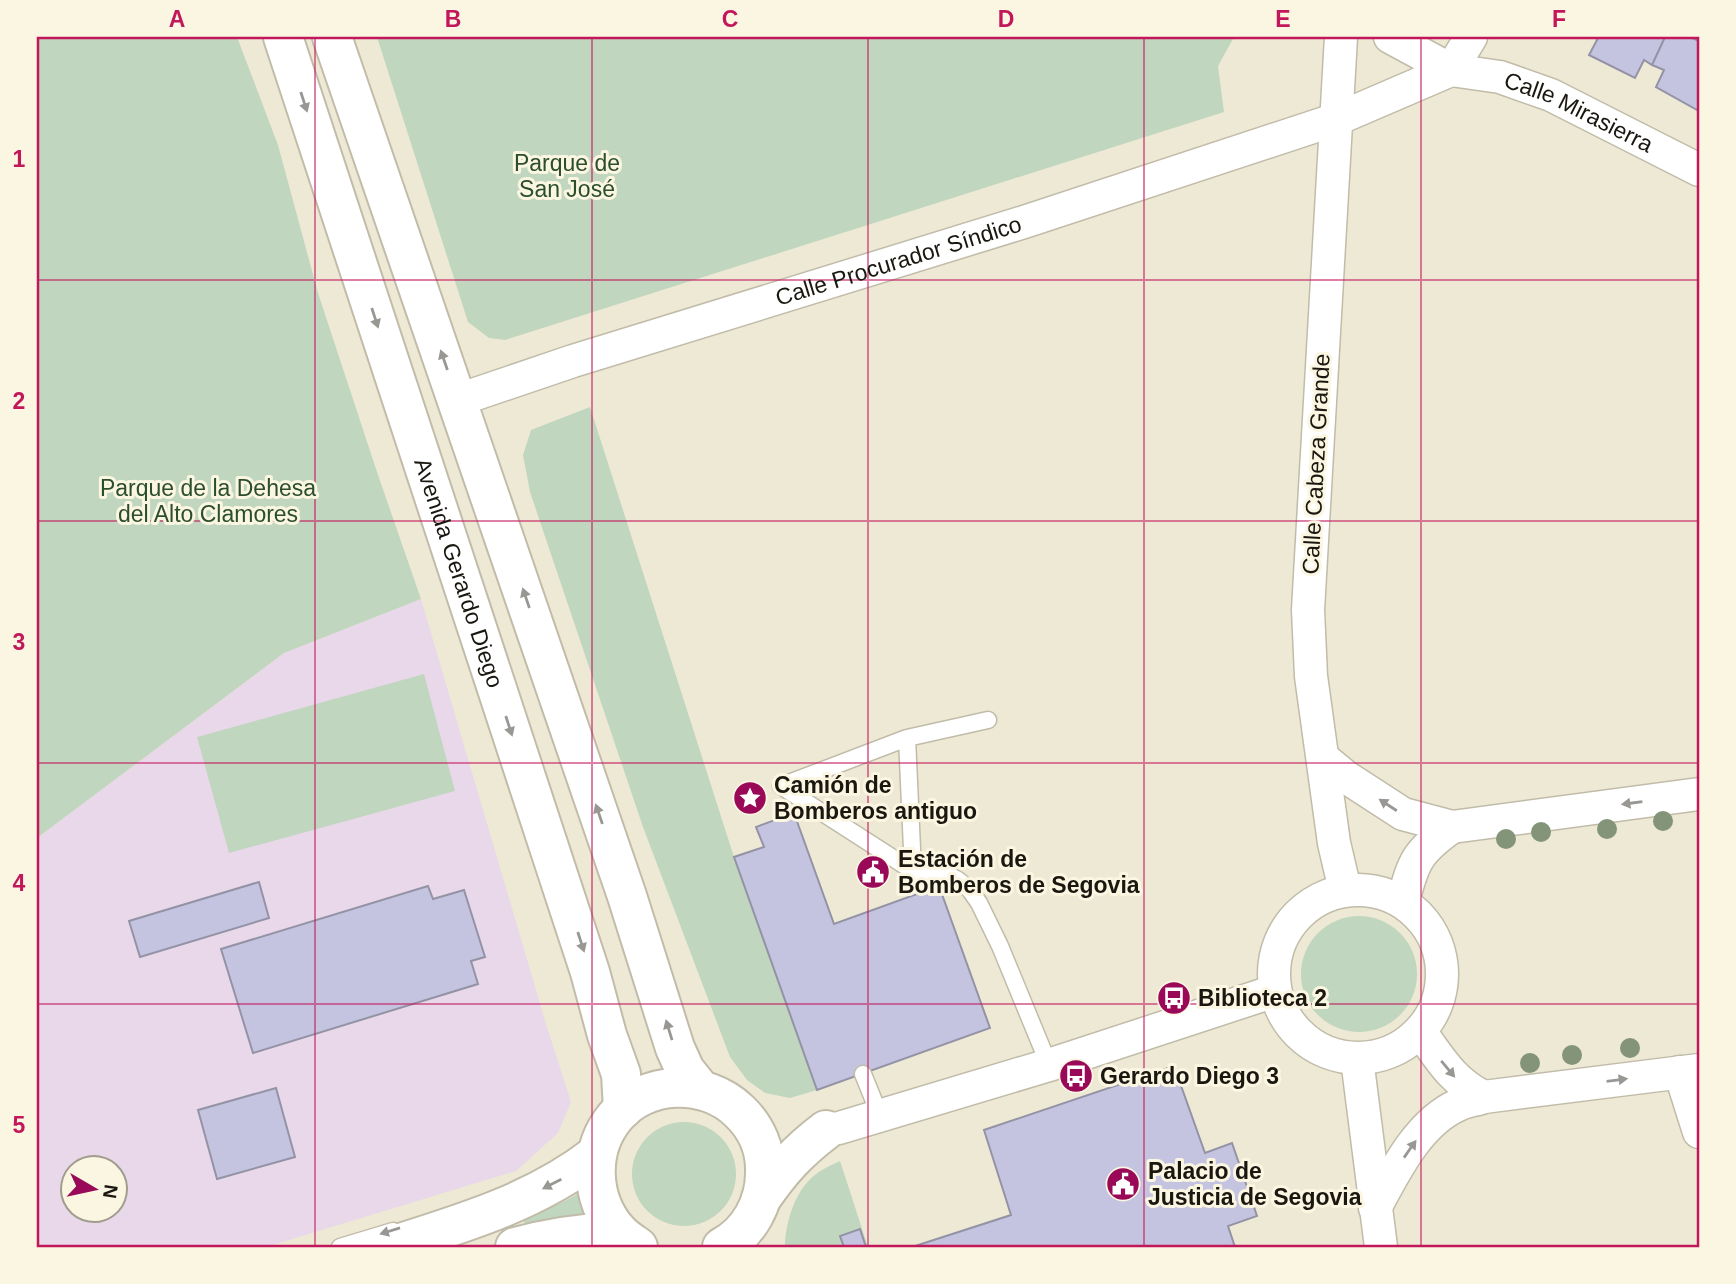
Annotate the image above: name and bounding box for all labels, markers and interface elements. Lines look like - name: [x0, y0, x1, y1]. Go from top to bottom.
- text: A: [169, 6, 185, 32]
- text: B: [445, 6, 461, 32]
- text: C: [722, 6, 738, 32]
- text: D: [998, 6, 1014, 32]
- text: E: [1275, 6, 1291, 32]
- text: F: [1552, 6, 1566, 32]
- street label: Calle Mirasierra: [1501, 67, 1658, 158]
- one-way arrow: [299, 91, 310, 112]
- text: 1: [13, 146, 26, 172]
- park label: Parque de San José: [514, 150, 620, 202]
- street label: Calle Procurador Síndico: [772, 211, 1025, 311]
- one-way arrow: [370, 307, 381, 328]
- one-way arrow: [438, 350, 449, 371]
- street label: Calle Cabeza Grande: [1297, 353, 1335, 575]
- text: 2: [13, 388, 25, 414]
- street label: Avenida Gerardo Diego: [409, 455, 509, 691]
- park label: Parque de la Dehesa del Alto Clamores: [100, 475, 316, 527]
- one-way arrow: [520, 588, 531, 609]
- text: 3: [13, 629, 25, 655]
- one-way arrow: [505, 716, 515, 737]
- place label: Camión de Bomberos antiguo: [774, 772, 977, 824]
- place icon: Camión de Bomberos antiguo: [731, 779, 769, 817]
- one-way arrow: [1379, 798, 1398, 811]
- one-way arrow: [1620, 798, 1642, 809]
- one-way arrow: [593, 803, 604, 824]
- place label: Estación de Bomberos de Segovia: [898, 846, 1140, 898]
- public building icon: Estación de Bomberos de Segovia: [854, 853, 892, 891]
- text: 4: [13, 870, 26, 896]
- one-way arrow: [576, 932, 586, 953]
- bus stop icon: Biblioteca 2: [1155, 979, 1193, 1017]
- place label: Biblioteca 2: [1198, 985, 1327, 1011]
- one-way arrow: [664, 1019, 674, 1040]
- bus stop icon: Gerardo Diego 3: [1057, 1057, 1095, 1095]
- one-way arrow: [1440, 1060, 1455, 1077]
- place label: Gerardo Diego 3: [1100, 1063, 1279, 1089]
- one-way arrow: [1606, 1075, 1628, 1086]
- text: 5: [13, 1112, 26, 1138]
- one-way arrow: [1403, 1140, 1417, 1158]
- north arrow: [60, 1154, 130, 1224]
- place label: Palacio de Justicia de Segovia: [1148, 1158, 1362, 1210]
- public building icon: Palacio de Justicia de Segovia: [1104, 1165, 1142, 1203]
- one-way arrow: [542, 1178, 562, 1189]
- text: N: [99, 1183, 122, 1200]
- one-way arrow: [380, 1227, 401, 1237]

